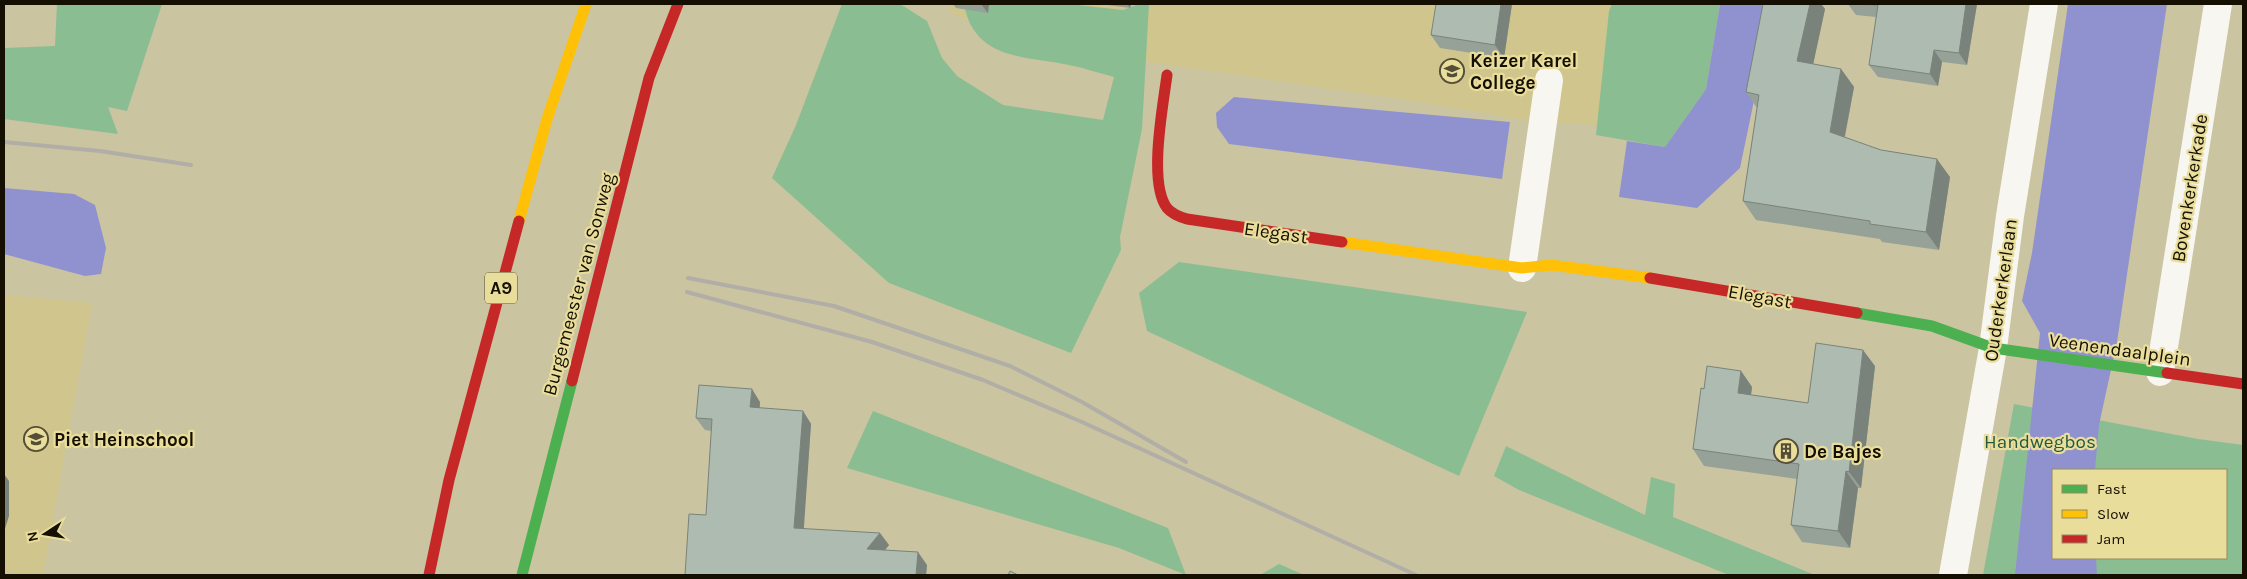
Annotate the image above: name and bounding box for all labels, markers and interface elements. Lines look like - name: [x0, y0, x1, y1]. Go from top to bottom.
- place label: Keizer Karel College: [1470, 50, 1577, 94]
- school or university icon: Keizer Karel College: [1439, 58, 1465, 84]
- street label: Bovenkerkerkade: [2167, 112, 2213, 264]
- street label: Burgemeester van Sonweg: [539, 170, 619, 398]
- street label: Ouderkerkerlaan: [1980, 217, 2022, 363]
- street label: Elegast: [1243, 218, 1309, 248]
- road number: A9: [485, 272, 517, 304]
- street label: Elegast: [1726, 281, 1793, 313]
- street label: Veenendaalplein: [2047, 329, 2192, 371]
- school or university icon: Piet Heinschool: [23, 426, 49, 452]
- place label: Piet Heinschool: [54, 429, 194, 451]
- park label: Handwegbos: [1984, 431, 2096, 453]
- building icon: De Bajes: [1773, 438, 1799, 464]
- place label: De Bajes: [1804, 441, 1882, 463]
- legend: [2052, 469, 2227, 559]
- text: Fast: [2097, 480, 2127, 498]
- text: Slow: [2097, 505, 2129, 523]
- north arrow: [20, 509, 70, 559]
- text: N: [23, 530, 42, 543]
- text: Jam: [2097, 530, 2125, 548]

